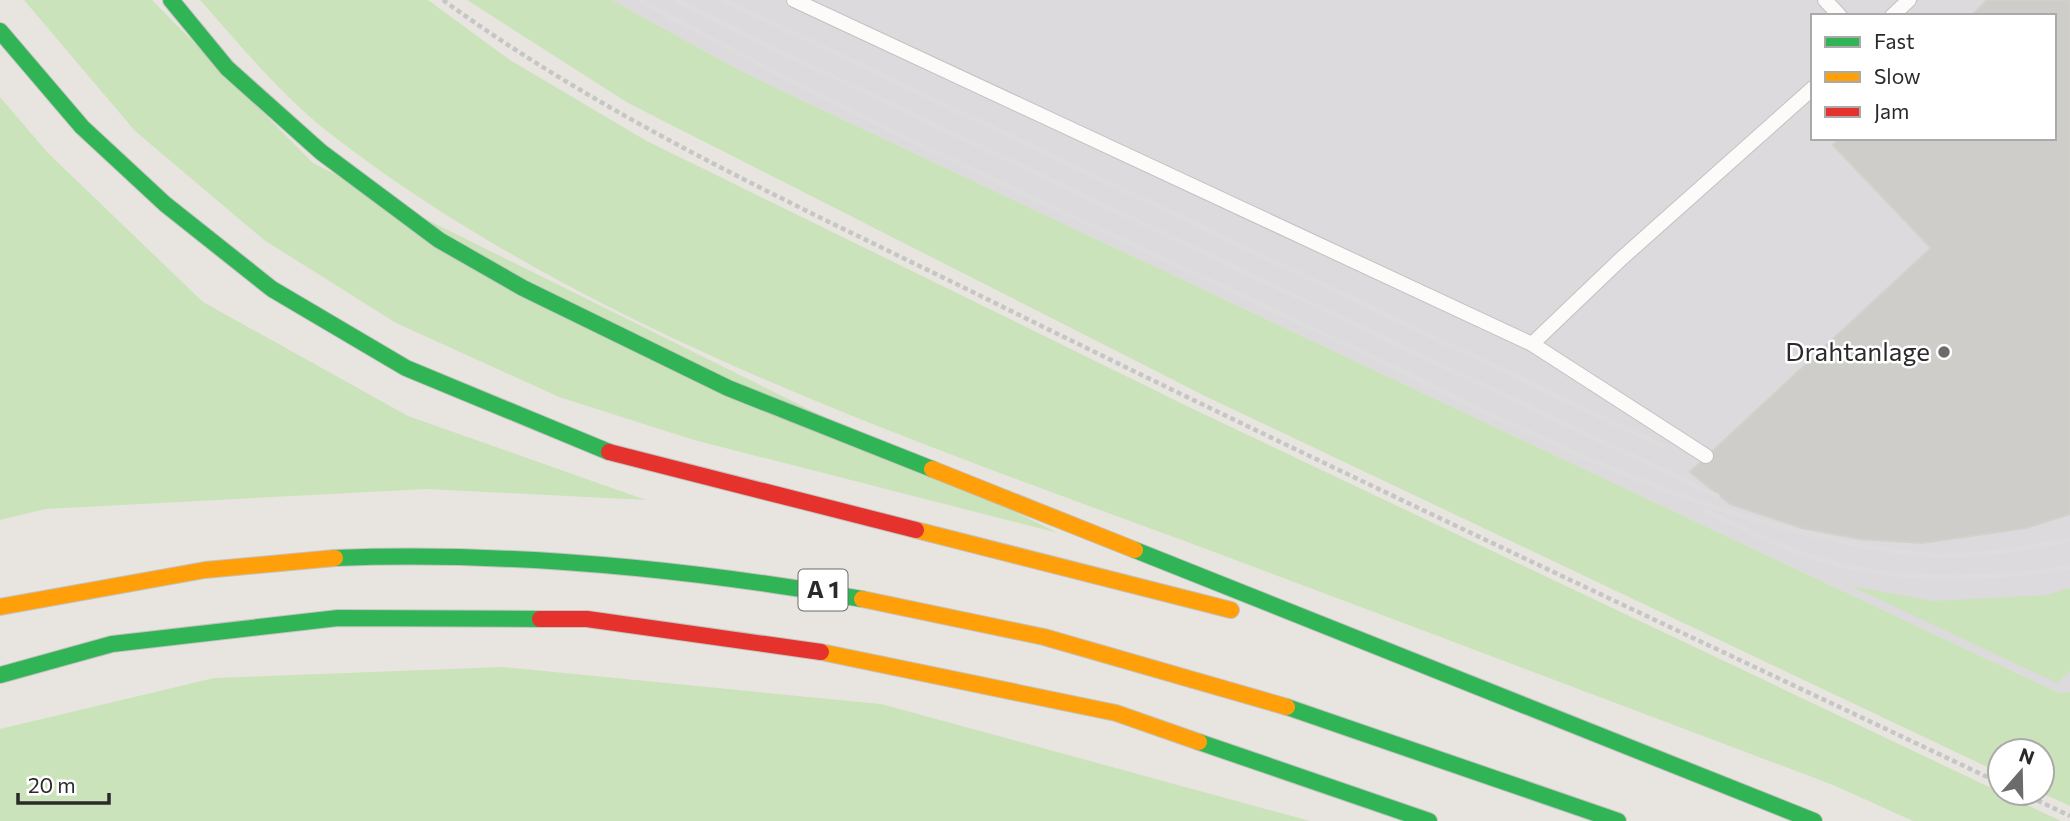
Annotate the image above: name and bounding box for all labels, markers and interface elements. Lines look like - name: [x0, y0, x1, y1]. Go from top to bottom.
- legend: [1811, 14, 2056, 140]
- text: Fast: [1874, 28, 1915, 53]
- text: Slow: [1874, 63, 1921, 88]
- text: Jam: [1874, 98, 1909, 123]
- place label: Drahtanlage: [1785, 335, 1930, 366]
- marker: Drahtanlage: [1936, 344, 1952, 360]
- road number: A 1: [798, 570, 848, 610]
- north arrow: [1986, 737, 2056, 807]
- text: N: [2016, 742, 2038, 769]
- scale bar: [18, 762, 108, 806]
- text: 20 m: [28, 772, 76, 797]

